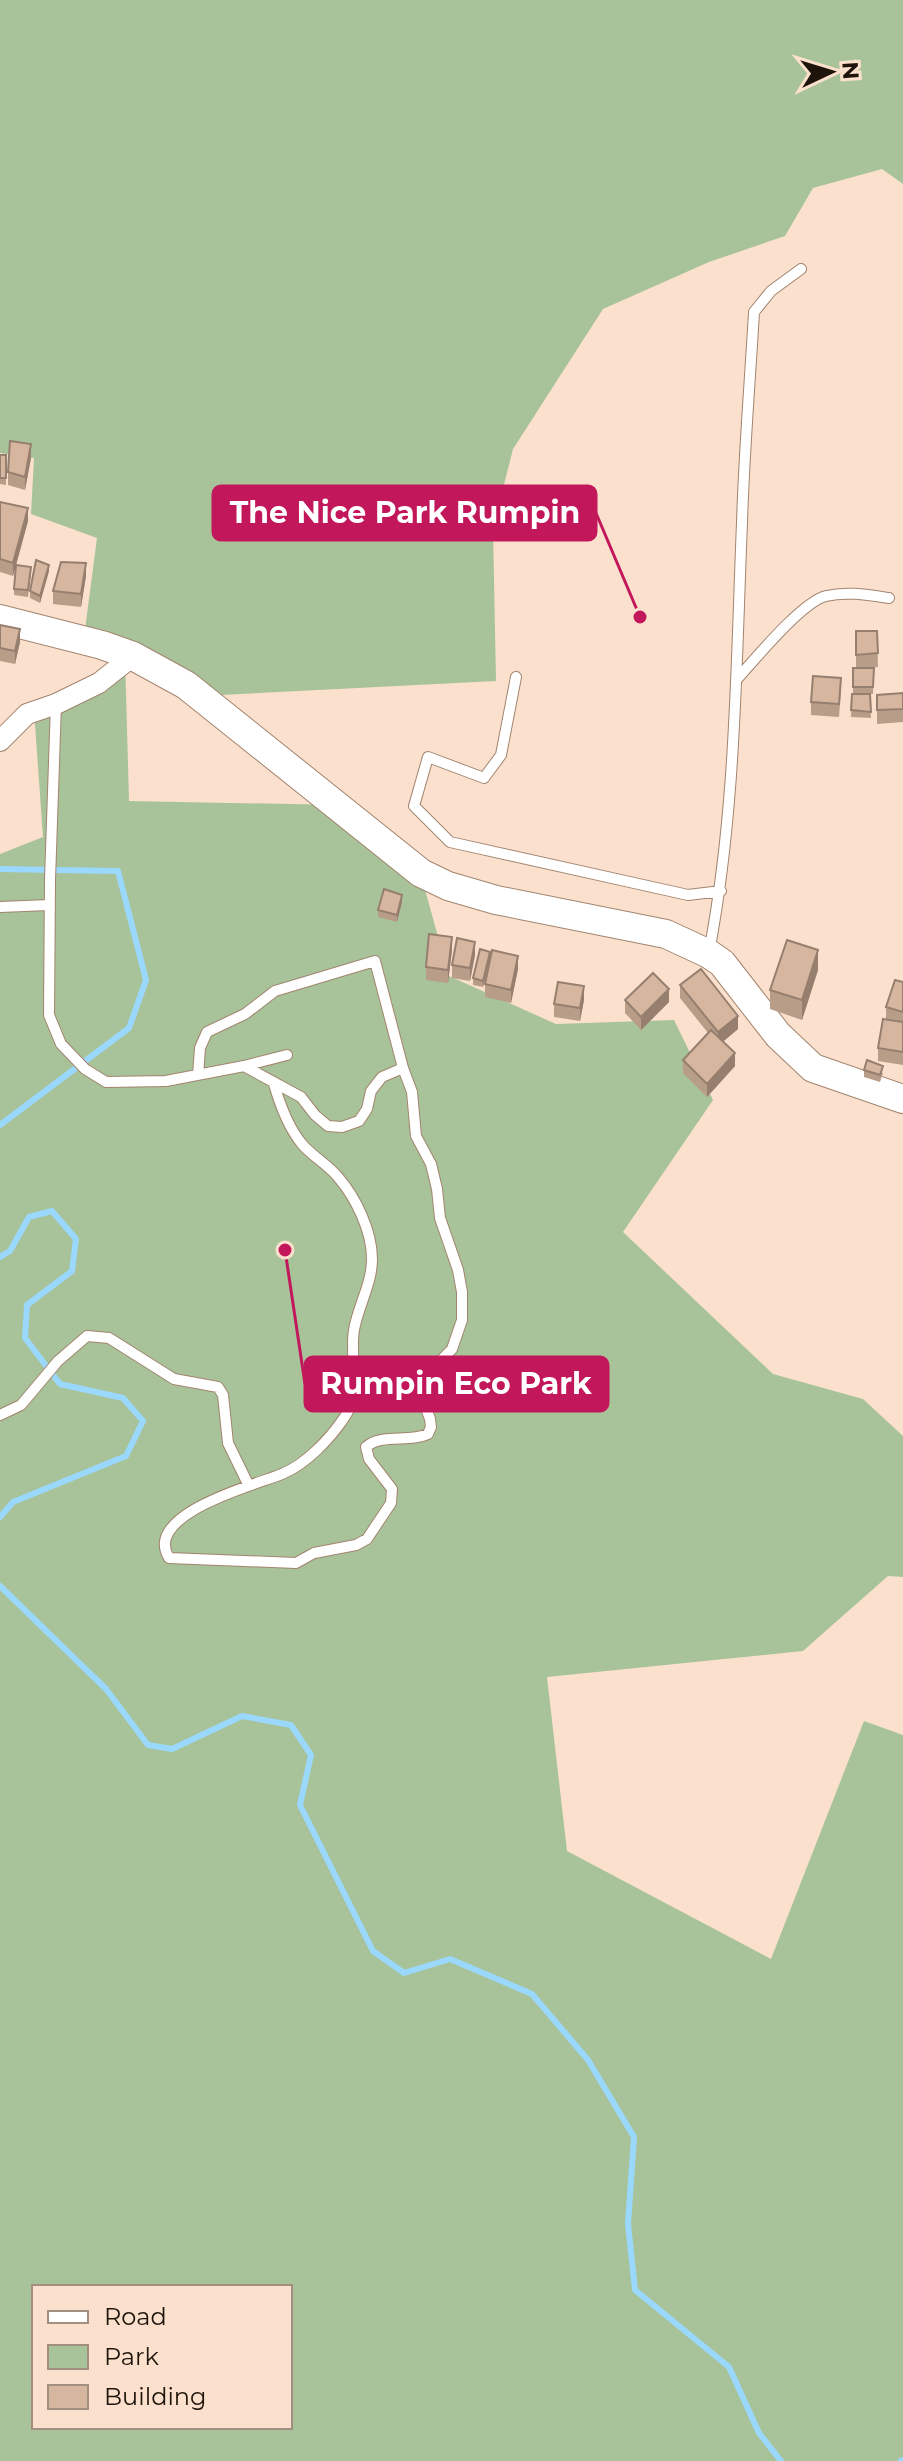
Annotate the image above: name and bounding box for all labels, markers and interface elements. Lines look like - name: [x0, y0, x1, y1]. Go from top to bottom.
- north arrow: [791, 32, 871, 112]
- text: N: [836, 61, 865, 80]
- callout: The Nice Park Rumpin: [213, 486, 596, 540]
- text: The Nice Park Rumpin: [230, 494, 580, 531]
- callout: Rumpin Eco Park: [305, 1357, 608, 1411]
- text: Rumpin Eco Park: [320, 1365, 592, 1402]
- legend: [32, 2285, 292, 2429]
- text: Road: [104, 2302, 167, 2331]
- text: Park: [104, 2342, 159, 2371]
- text: Building: [104, 2382, 207, 2411]

